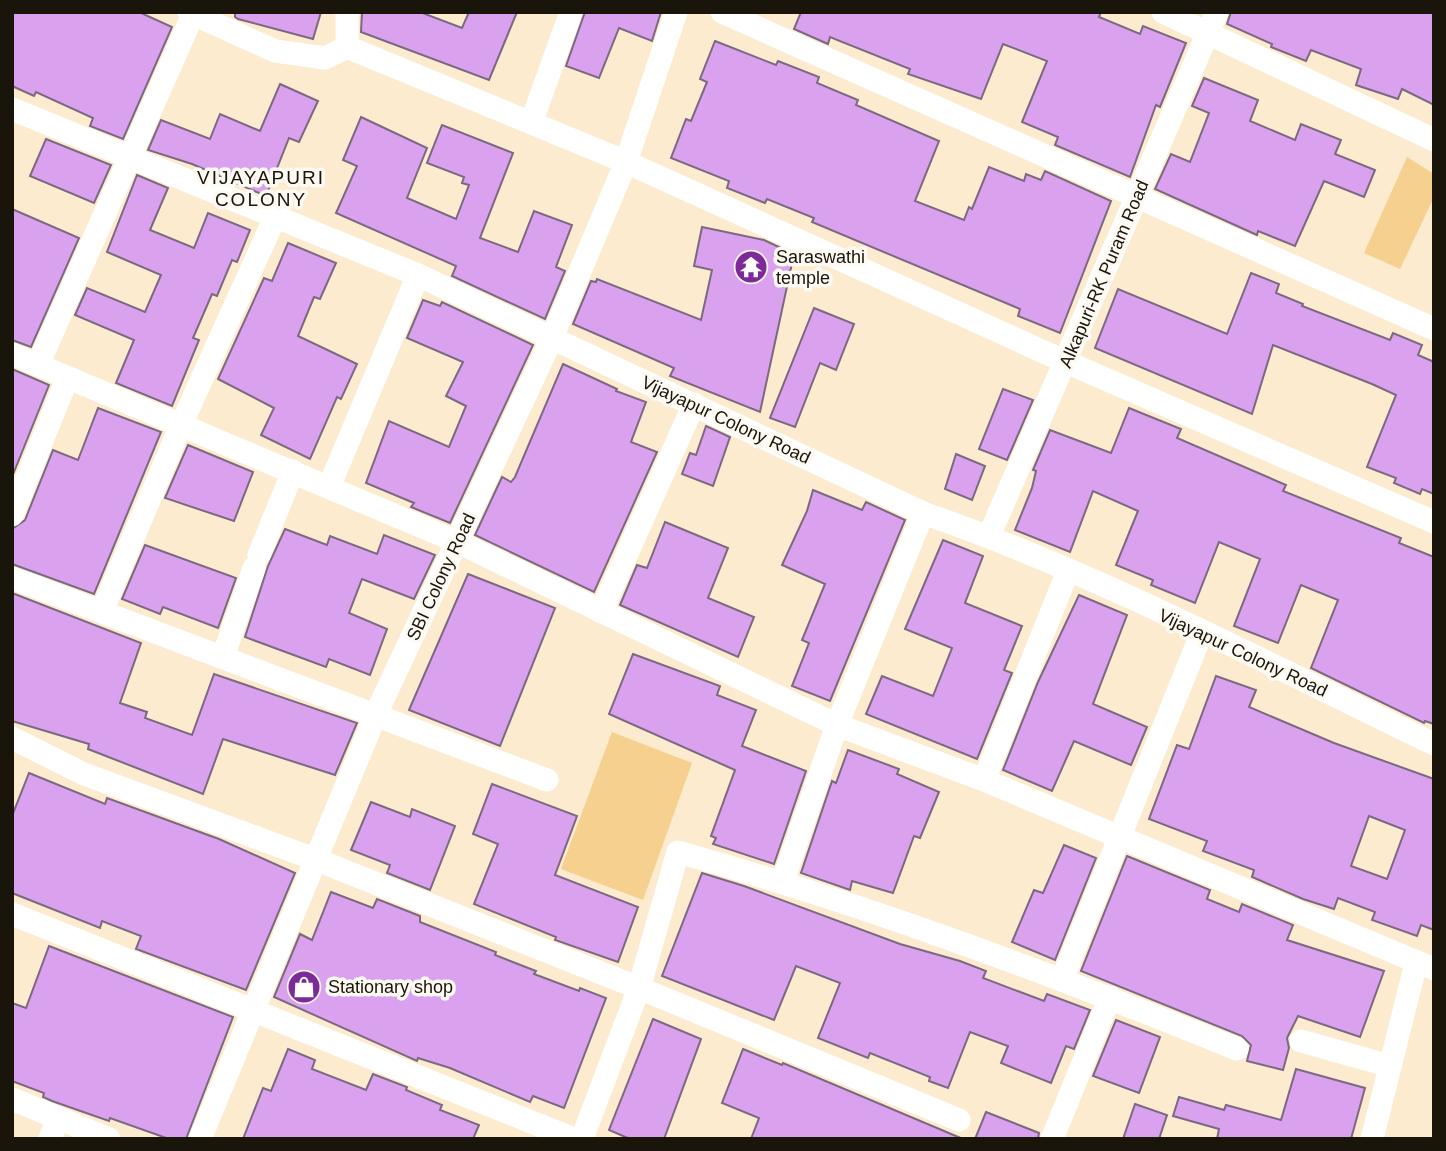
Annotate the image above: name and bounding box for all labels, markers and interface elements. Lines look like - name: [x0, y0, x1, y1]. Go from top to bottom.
- district label: VIJAYAPURI COLONY: [197, 167, 325, 210]
- street label: Alkapuri-RK Puram Road: [1055, 177, 1153, 371]
- place label: Saraswathi temple: [776, 247, 865, 288]
- temple icon: Saraswathi temple: [732, 248, 770, 286]
- street label: Vijayapur Colony Road: [638, 372, 814, 468]
- street label: SBI Colony Road: [403, 510, 479, 644]
- street label: Vijayapur Colony Road: [1155, 605, 1331, 701]
- shop icon: Stationary shop: [285, 968, 323, 1006]
- place label: Stationary shop: [328, 977, 453, 997]

